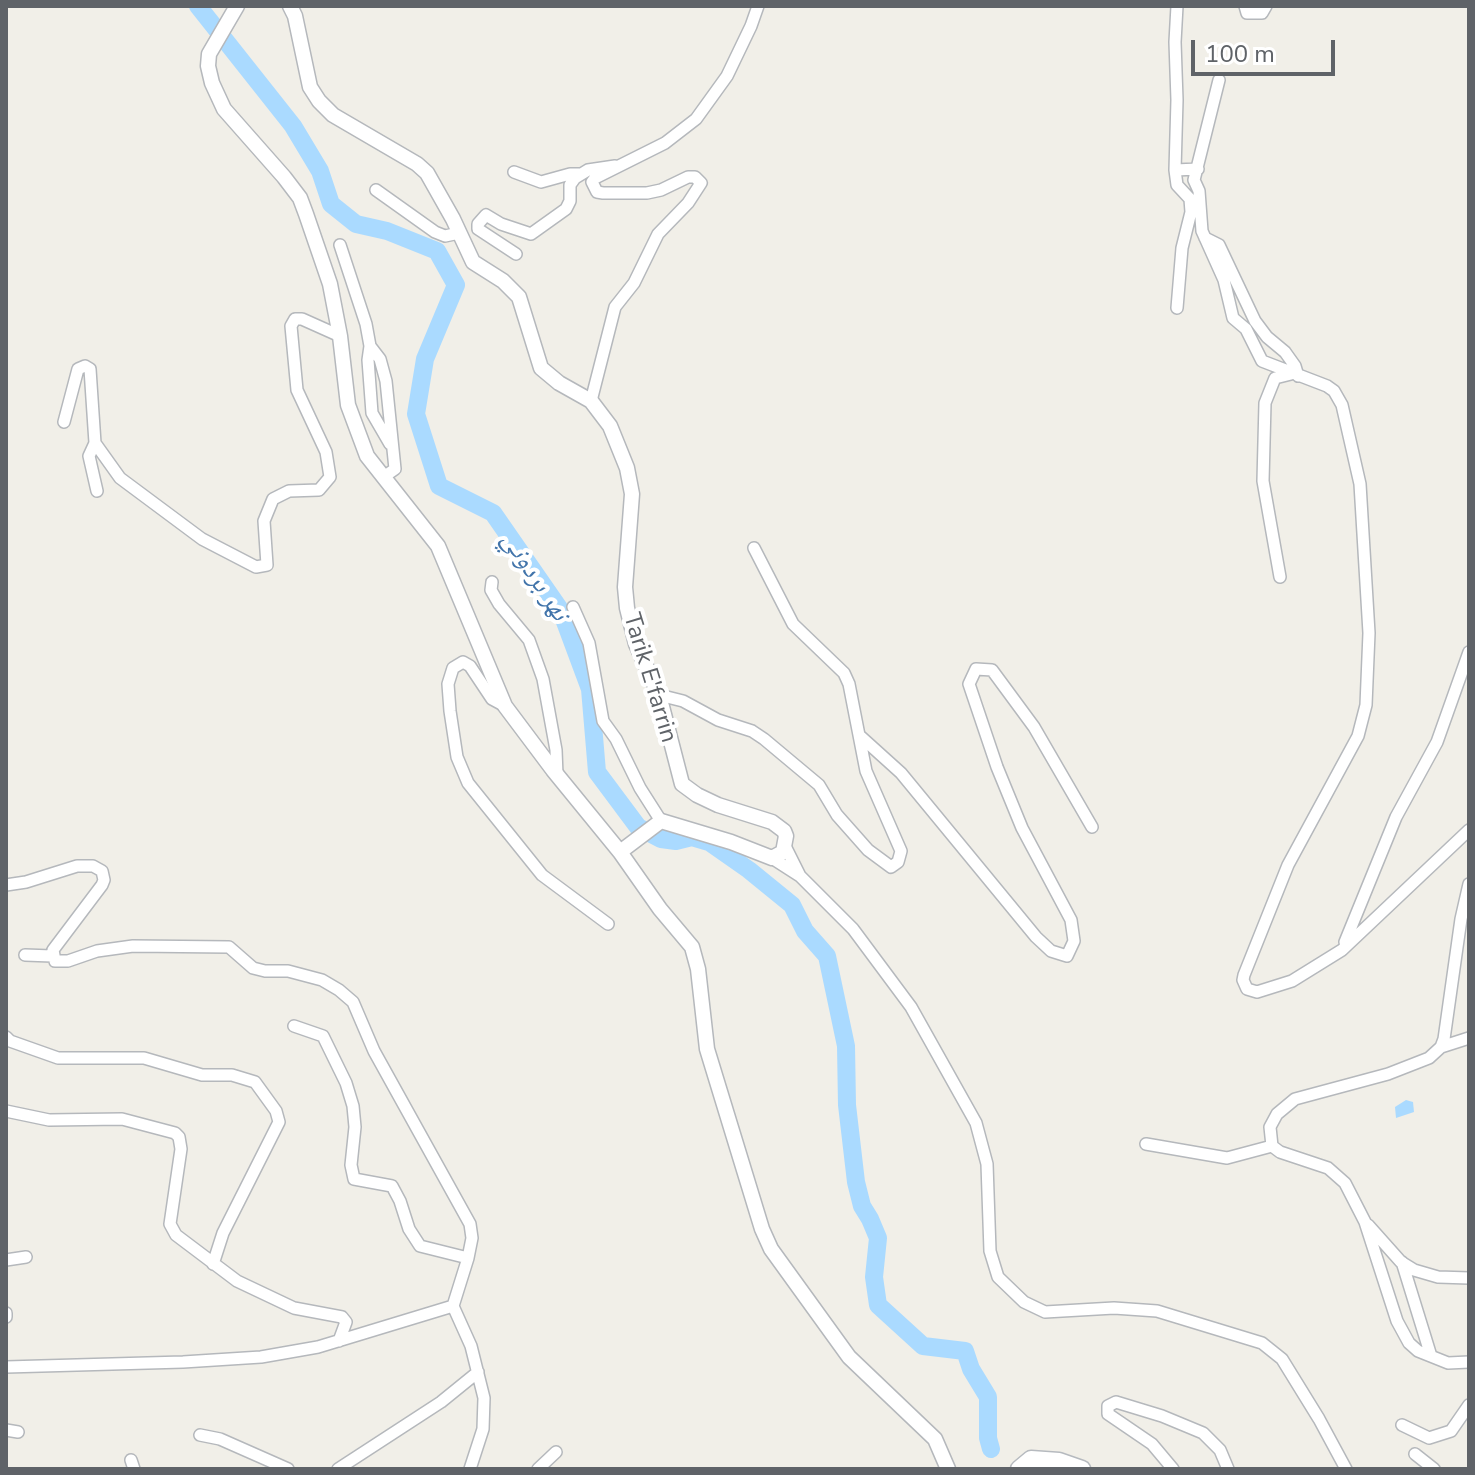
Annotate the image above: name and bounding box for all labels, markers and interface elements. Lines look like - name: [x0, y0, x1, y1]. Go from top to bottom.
- scale bar: [1195, 24, 1339, 74]
- text: 100 m: [1205, 38, 1275, 70]
- water label: نهر بردوني: [494, 527, 574, 627]
- street label: Tarik E'farrin: [616, 610, 682, 746]

